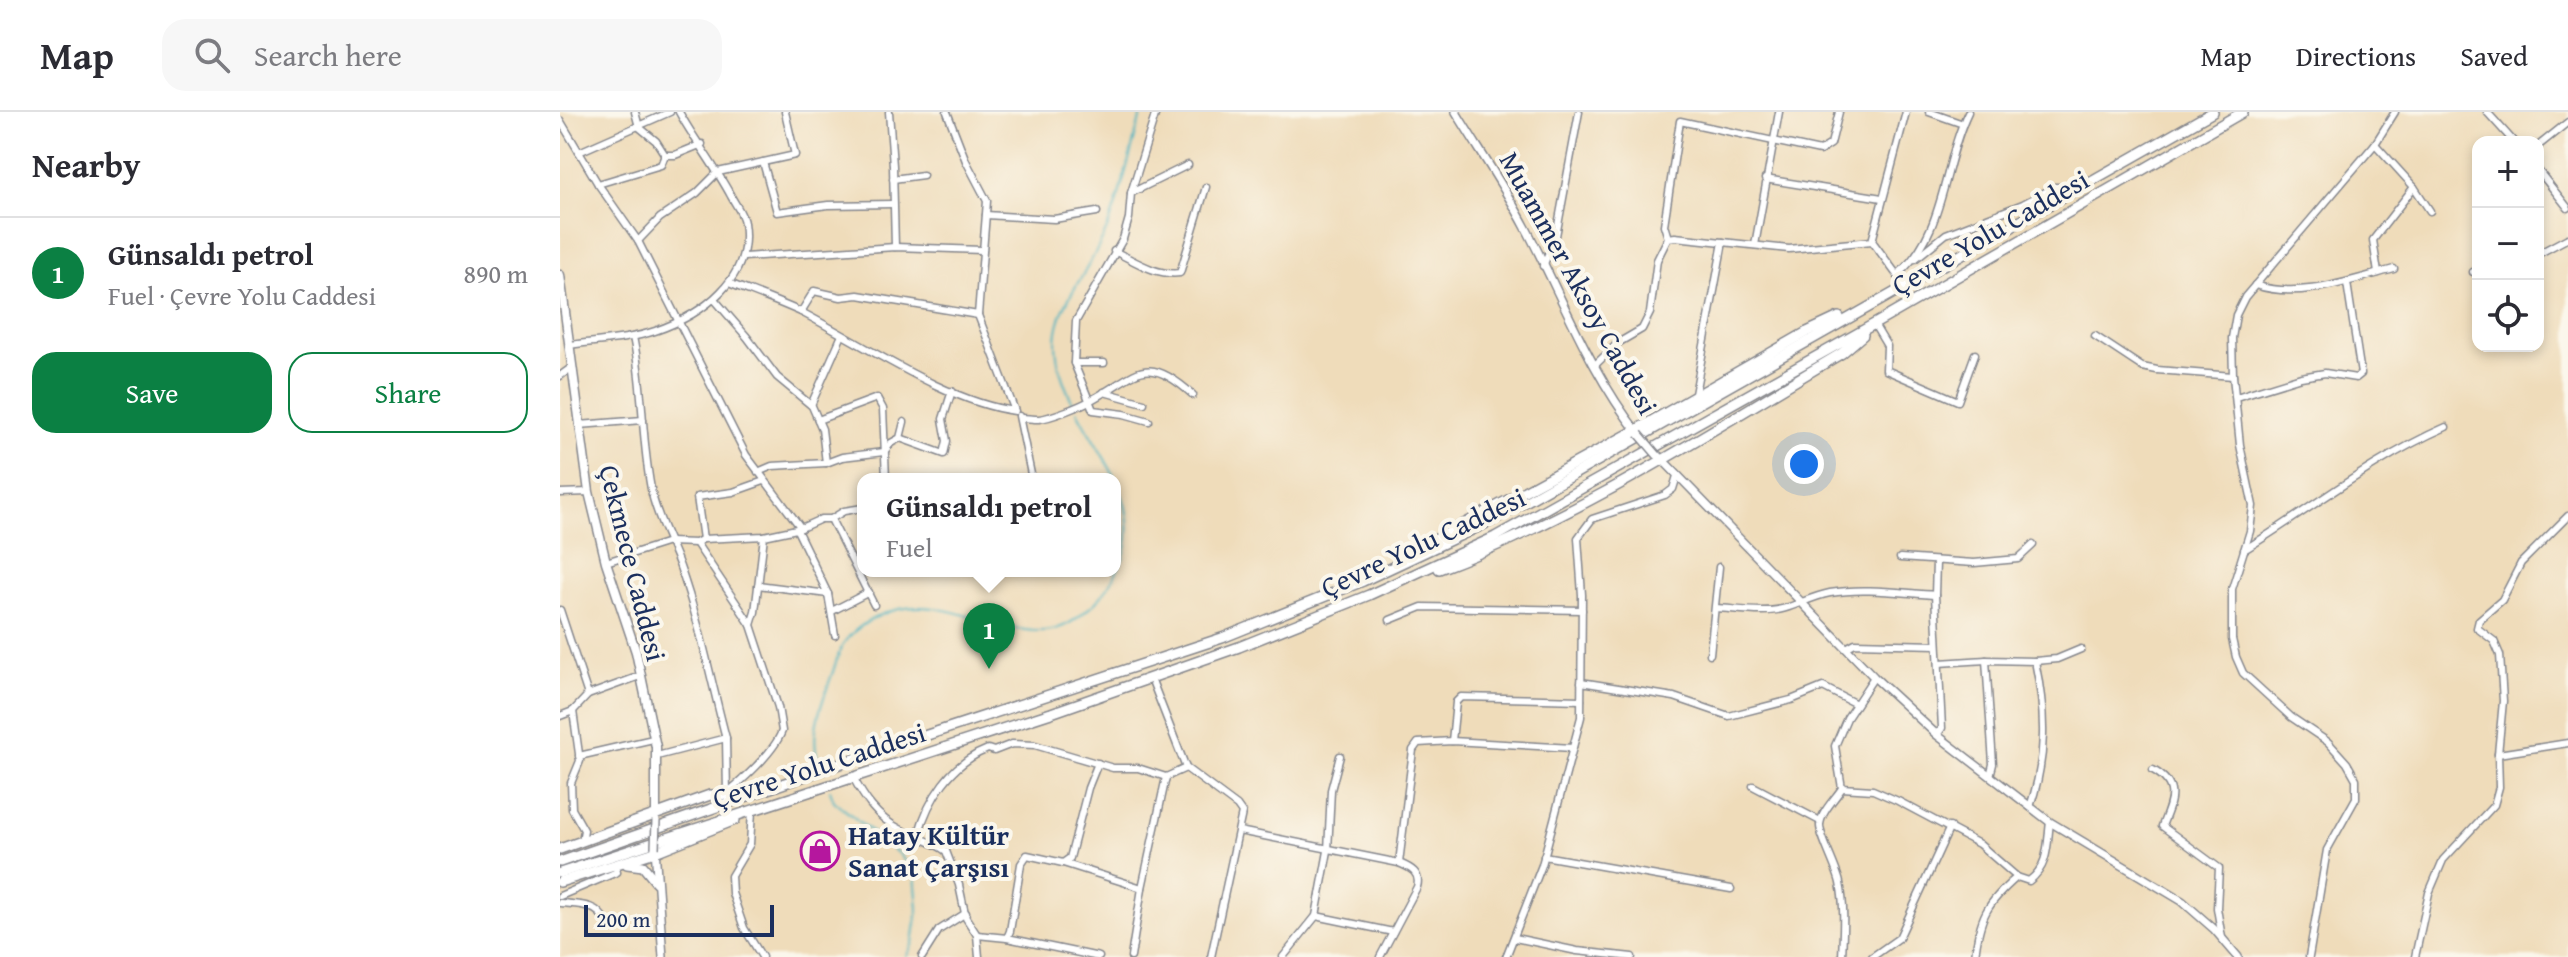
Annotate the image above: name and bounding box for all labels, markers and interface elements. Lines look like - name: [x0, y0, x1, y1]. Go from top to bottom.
- search box: [162, 19, 722, 91]
- text: Map: [40, 27, 114, 83]
- icon: search: [190, 33, 234, 77]
- text: Search here: [254, 33, 402, 77]
- text: Map: [2200, 35, 2252, 76]
- text: Directions: [2296, 35, 2416, 76]
- text: Saved: [2460, 35, 2528, 76]
- map controls: [2472, 136, 2544, 352]
- button: +: [2472, 136, 2544, 208]
- text: Nearby: [32, 140, 141, 189]
- street label: Muammer Aksoy Caddesi: [1490, 144, 1669, 422]
- street label: Çevre Yolu Caddesi: [1883, 158, 2096, 305]
- button: −: [2472, 208, 2544, 280]
- text: Günsaldı petrol: [108, 232, 314, 276]
- text: 1: [51, 254, 65, 293]
- text: 890 m: [463, 254, 528, 293]
- text: Fuel · Çevre Yolu Caddesi: [108, 276, 376, 315]
- button: locate: [2472, 280, 2544, 352]
- button: Save: [32, 352, 272, 433]
- button: Share: [288, 352, 528, 433]
- your location: [1784, 444, 1824, 484]
- street label: Çekmece Caddesi: [589, 461, 678, 665]
- popup: [857, 473, 1121, 577]
- street label: Çevre Yolu Caddesi: [1314, 476, 1532, 607]
- text: Günsaldı petrol: [886, 484, 1092, 528]
- text: Fuel: [886, 528, 932, 567]
- pin: 1: [963, 603, 1015, 669]
- street label: Çevre Yolu Caddesi: [707, 711, 931, 818]
- place label: Hatay Kültür Sanat Çarşısı: [848, 814, 1010, 887]
- shop icon: Hatay Kültür Sanat Çarşısı: [799, 830, 841, 872]
- scale bar: [584, 901, 774, 937]
- text: 200 m: [596, 903, 651, 935]

